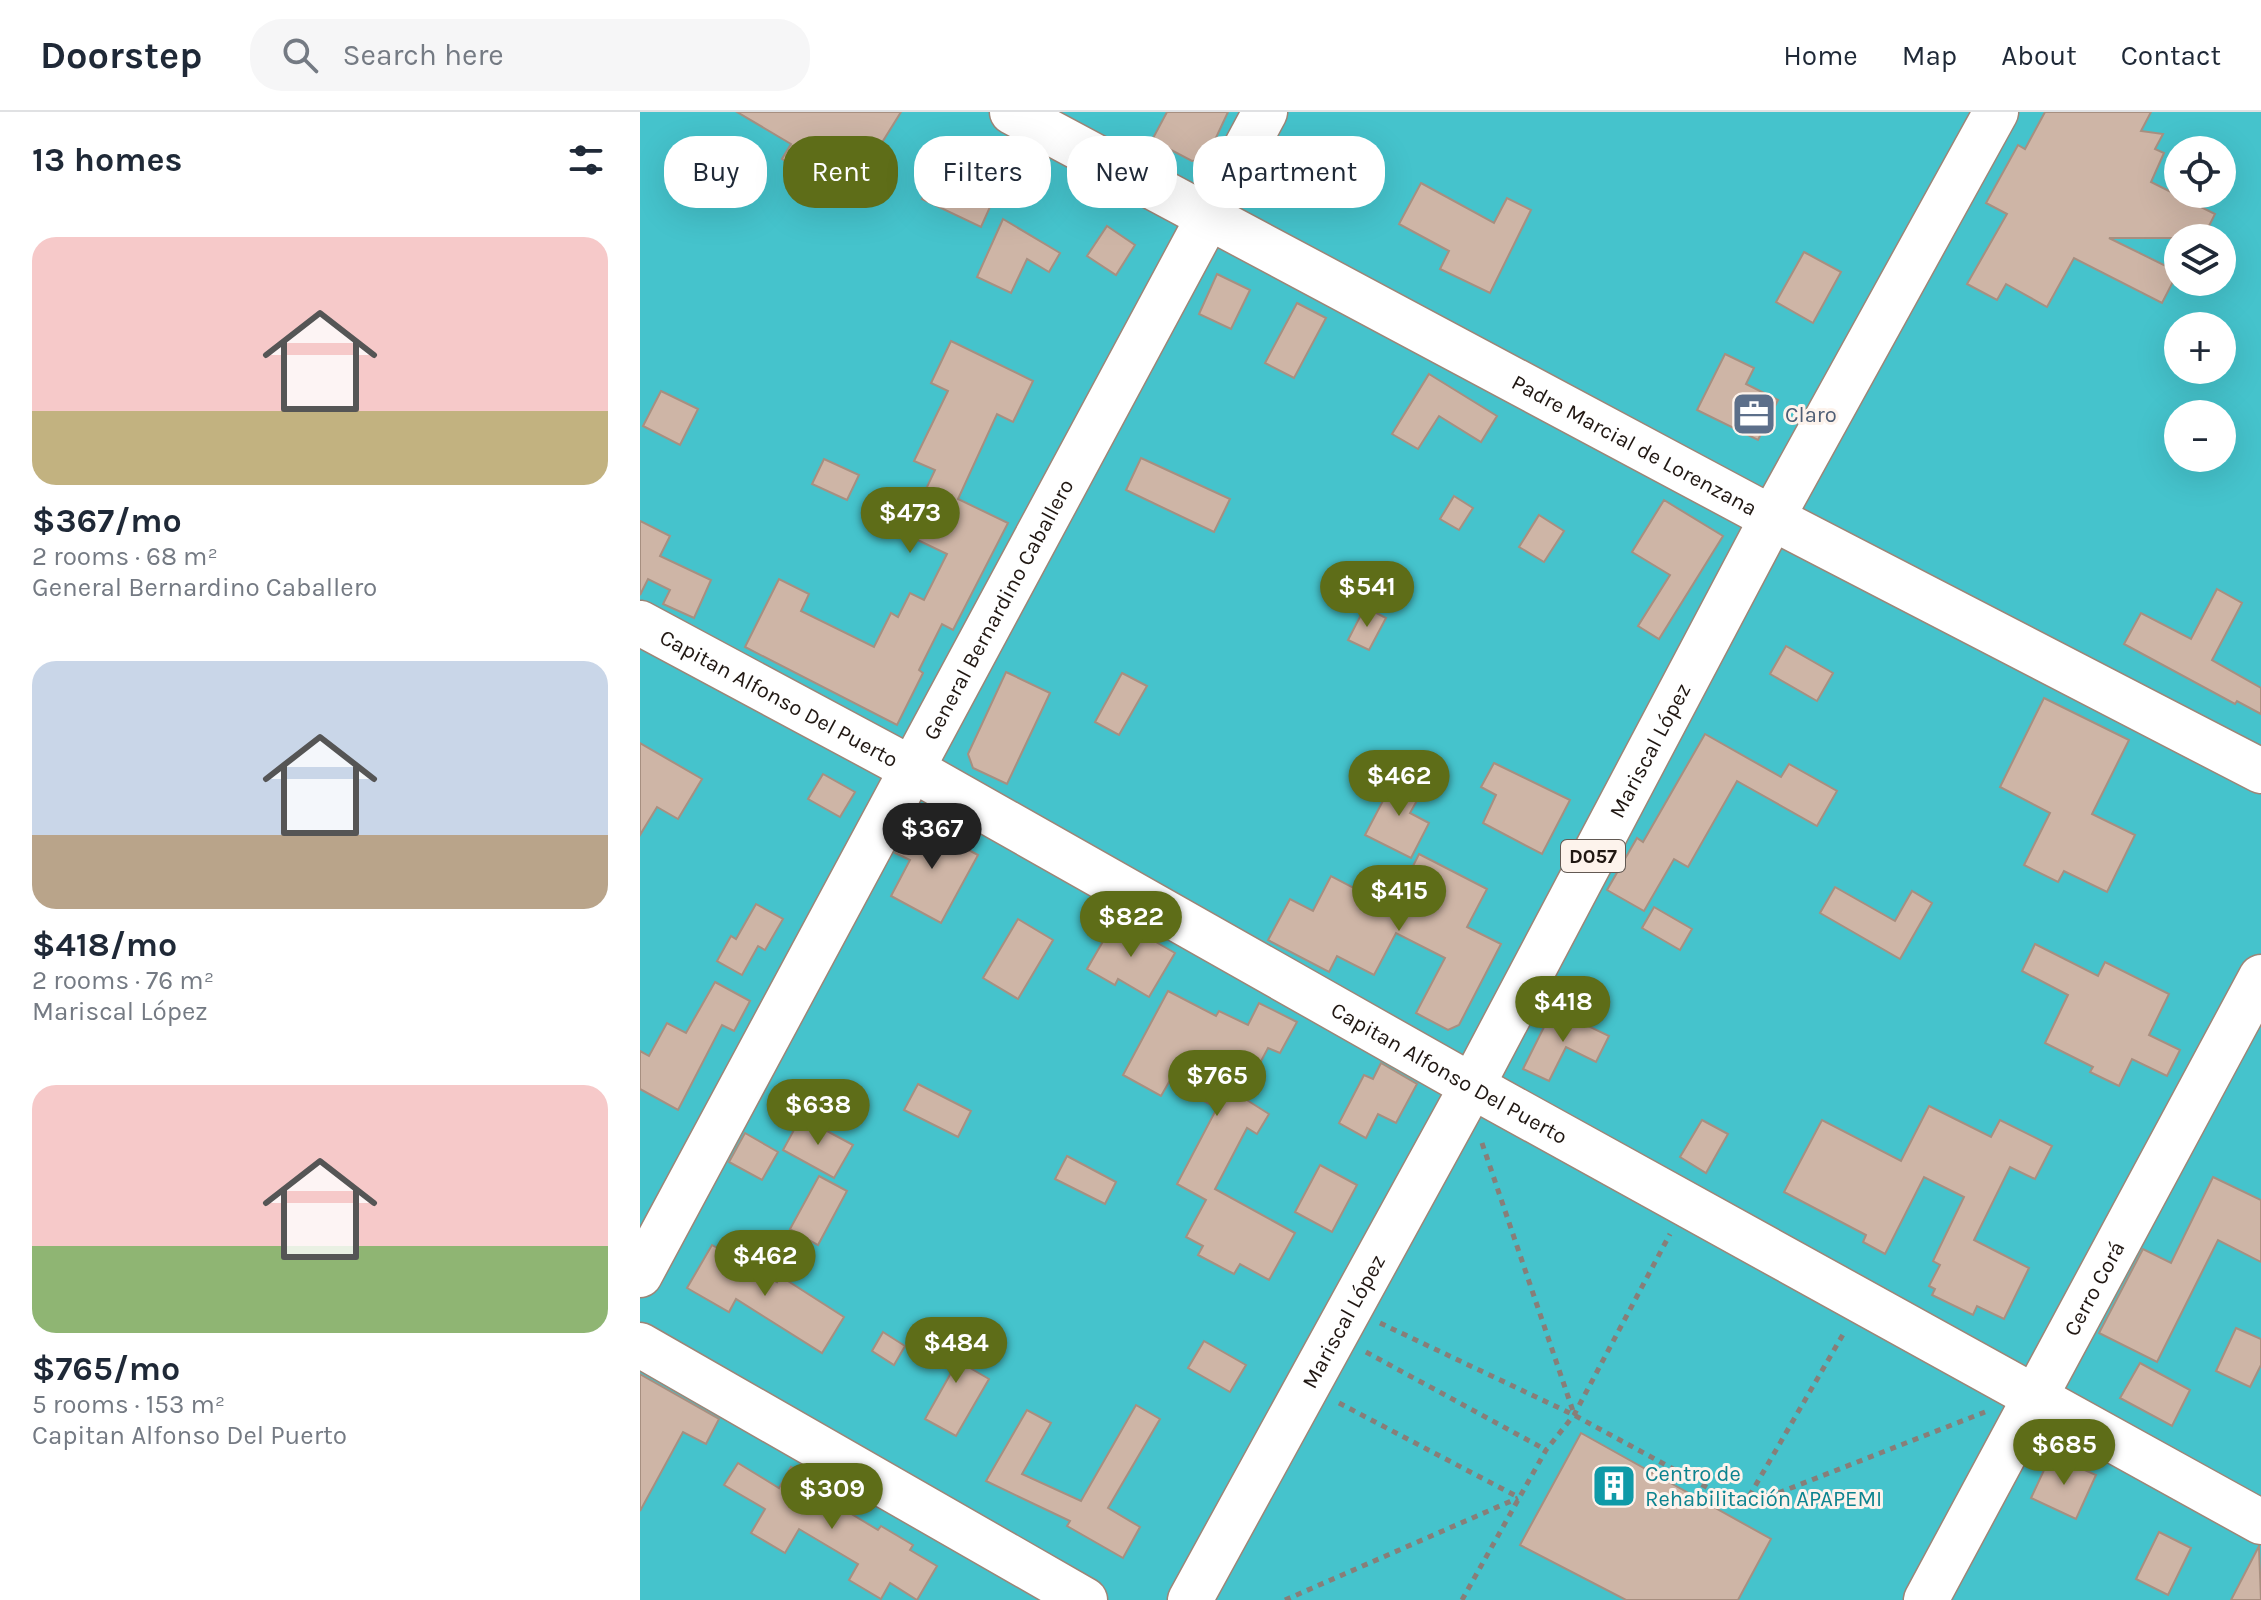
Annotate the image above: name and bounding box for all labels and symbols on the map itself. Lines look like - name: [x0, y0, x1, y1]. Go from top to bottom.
- street label: Padre Marcial de Lorenzana: [1507, 369, 1761, 522]
- office icon: Claro: [1730, 390, 1778, 438]
- place label: Claro: [1785, 402, 1837, 428]
- street label: General Bernardino Caballero: [918, 475, 1079, 745]
- pin: $473: [863, 487, 957, 555]
- pin: $541: [1320, 561, 1414, 629]
- street label: Capitan Alfonso Del Puerto: [655, 624, 902, 773]
- street label: Mariscal López: [1604, 679, 1696, 823]
- pin: $462: [1352, 750, 1446, 818]
- pin: $367: [885, 803, 979, 871]
- road number: D057: [1561, 840, 1625, 872]
- pin: $415: [1352, 865, 1446, 933]
- pin: $822: [1084, 891, 1178, 959]
- pin: $418: [1516, 976, 1610, 1044]
- street label: Capitan Alfonso Del Puerto: [1326, 997, 1572, 1150]
- pin: $765: [1170, 1050, 1264, 1118]
- pin: $638: [771, 1079, 865, 1147]
- pin: $462: [718, 1230, 812, 1298]
- street label: Cerro Corá: [2059, 1237, 2131, 1340]
- street label: Mariscal López: [1297, 1250, 1391, 1393]
- pin: $484: [909, 1317, 1003, 1385]
- pin: $685: [2017, 1419, 2111, 1487]
- place label: Centro de Rehabilitación APAPEMI: [1645, 1461, 1882, 1512]
- building icon: Centro de Rehabilitación APAPEMI: [1590, 1462, 1638, 1510]
- pin: $309: [785, 1463, 879, 1531]

